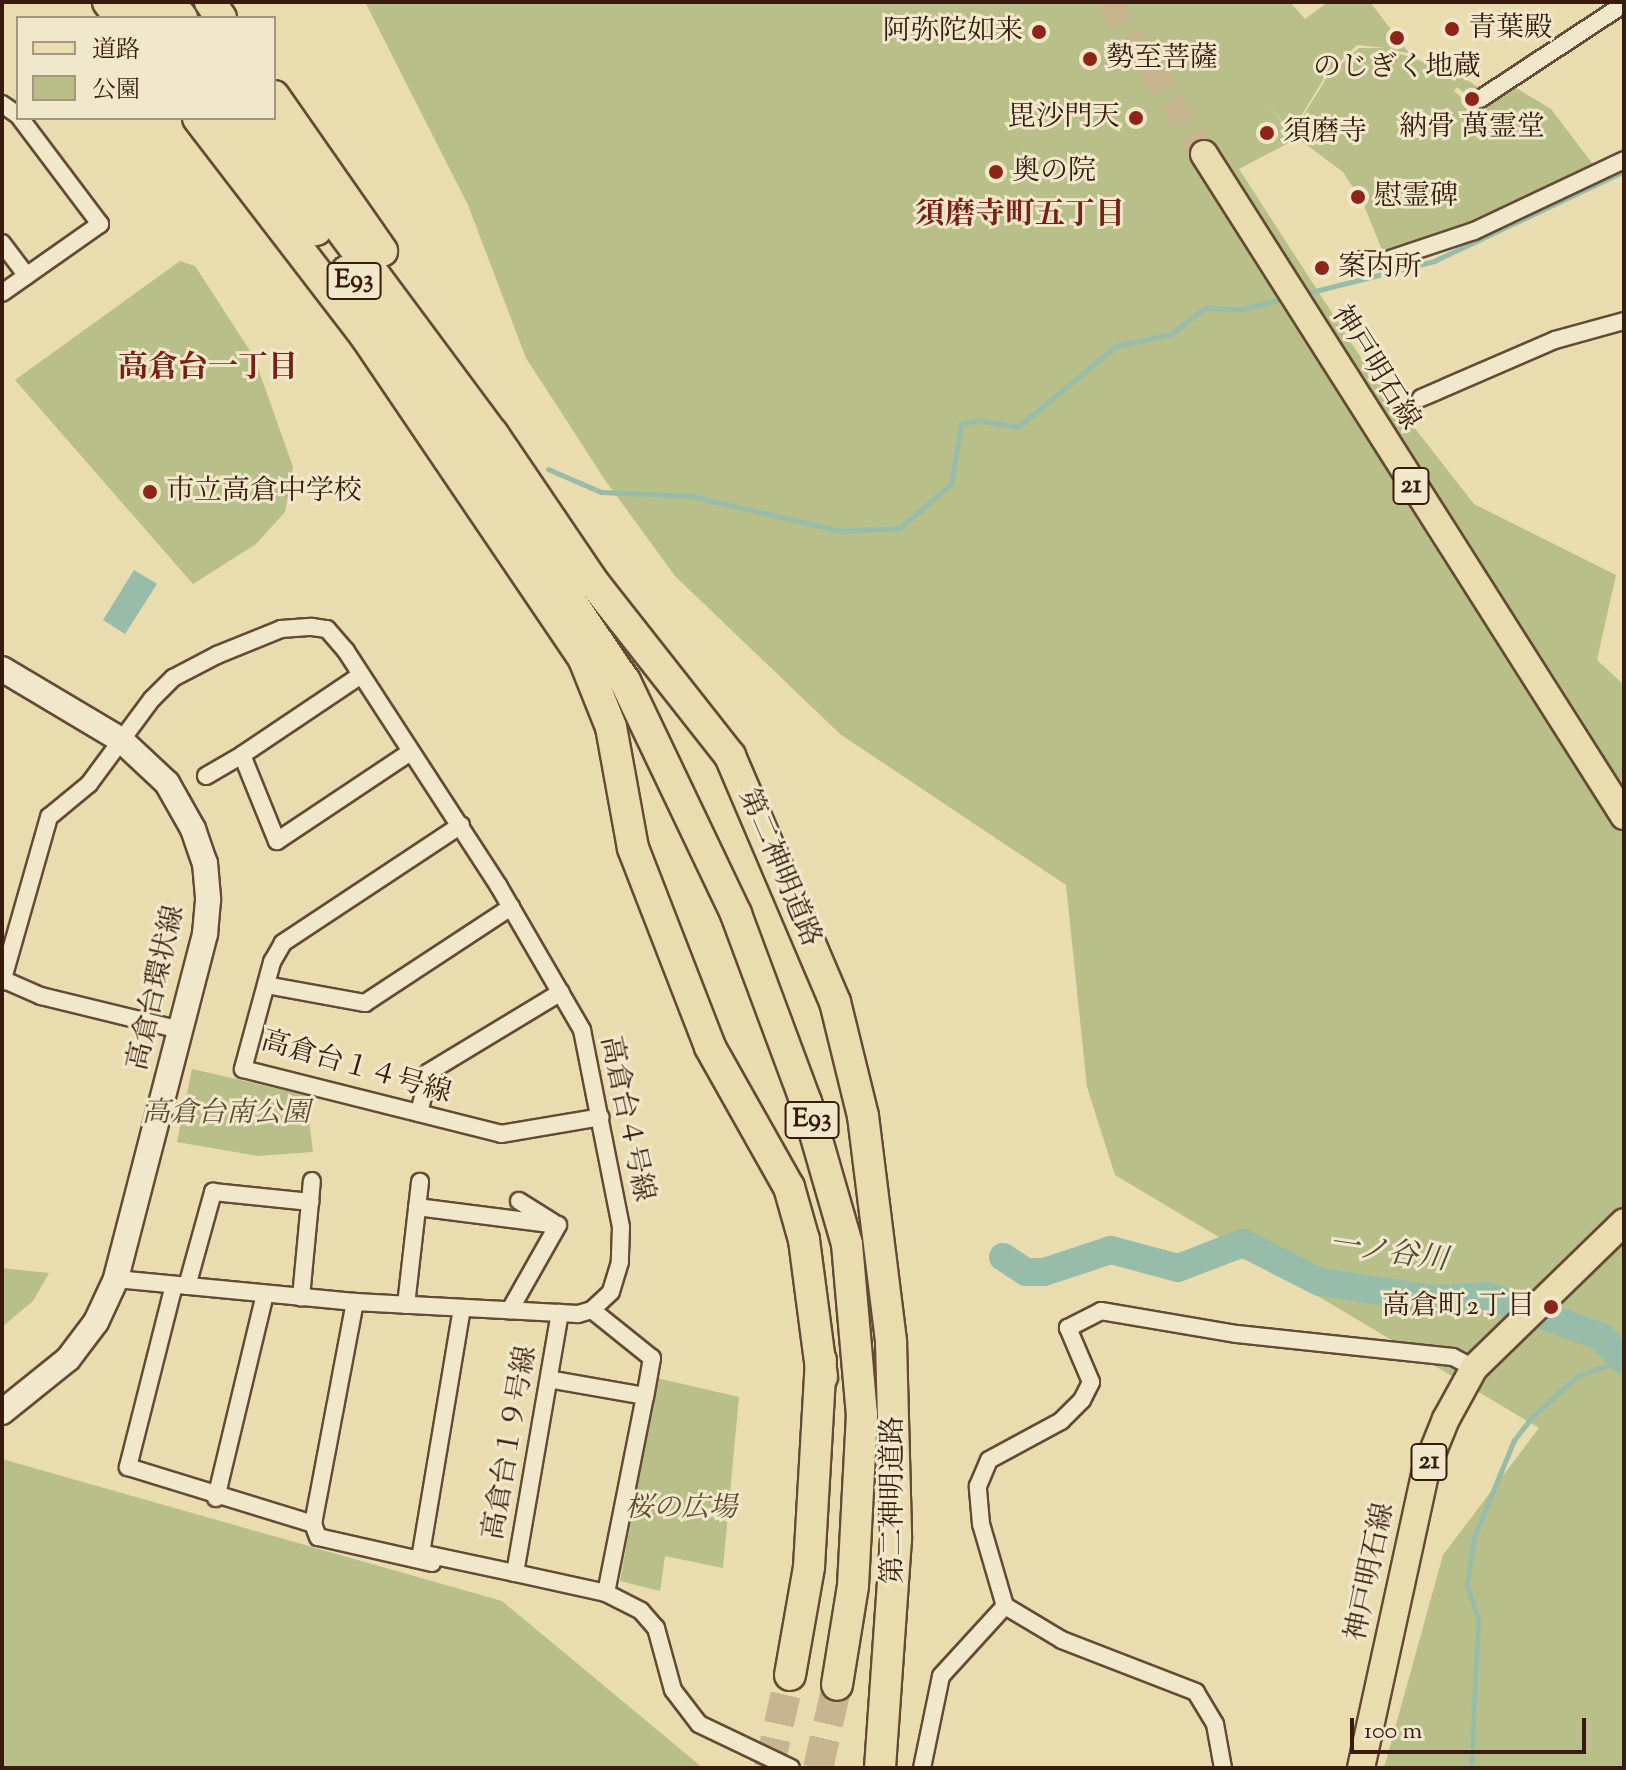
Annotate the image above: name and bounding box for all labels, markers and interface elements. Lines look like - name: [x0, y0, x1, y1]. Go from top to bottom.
- place label: 青葉殿: [1468, 12, 1552, 46]
- place label: 阿弥陀如来: [883, 15, 1023, 49]
- legend: [16, 16, 276, 120]
- marker: 青葉殿: [1443, 20, 1461, 38]
- marker: 阿弥陀如来: [1030, 23, 1048, 41]
- marker: のじぎく地蔵: [1388, 29, 1406, 47]
- text: 道路: [92, 34, 140, 68]
- place label: 勢至菩薩: [1106, 42, 1218, 76]
- marker: 勢至菩薩: [1081, 50, 1099, 68]
- place label: のじぎく地蔵: [1313, 51, 1481, 85]
- text: 公園: [92, 74, 140, 108]
- marker: 納骨 萬霊堂: [1463, 90, 1481, 108]
- place label: 毘沙門天: [1008, 101, 1120, 135]
- marker: 毘沙門天: [1127, 109, 1145, 127]
- place label: 納骨 萬霊堂: [1399, 111, 1545, 145]
- place label: 須磨寺: [1283, 116, 1367, 150]
- marker: 須磨寺: [1258, 124, 1276, 142]
- place label: 奥の院: [1012, 155, 1096, 189]
- marker: 奥の院: [987, 163, 1005, 181]
- place label: 慰霊碑: [1374, 180, 1458, 214]
- marker: 慰霊碑: [1349, 188, 1367, 206]
- district label: 須磨寺町五丁目: [915, 198, 1125, 234]
- place label: 案内所: [1338, 251, 1422, 285]
- road number: E93: [326, 259, 382, 303]
- marker: 案内所: [1313, 259, 1331, 277]
- street label: 神戸明石線: [1324, 300, 1426, 436]
- district label: 高倉台一丁目: [118, 351, 298, 387]
- road number: 21: [1391, 464, 1431, 508]
- place label: 市立高倉中学校: [166, 475, 362, 509]
- marker: 市立高倉中学校: [141, 483, 159, 501]
- street label: 第二神明道路: [731, 784, 827, 952]
- street label: 高倉台環状線: [122, 902, 192, 1074]
- street label: 高倉台１４号線: [257, 1025, 455, 1111]
- street label: 高倉台４号線: [592, 1033, 660, 1205]
- park label: 高倉台南公園: [142, 1097, 310, 1131]
- road number: E93: [784, 1098, 840, 1142]
- water label: 一ノ谷川: [1326, 1228, 1450, 1280]
- place label: 高倉町2丁目: [1382, 1290, 1535, 1324]
- marker: 高倉町2丁目: [1542, 1298, 1560, 1316]
- street label: 高倉台１９号線: [477, 1344, 545, 1542]
- street label: 第二神明道路: [877, 1416, 911, 1584]
- road number: 21: [1409, 1440, 1449, 1484]
- park label: 桜の広場: [625, 1492, 737, 1526]
- street label: 神戸明石線: [1340, 1500, 1402, 1644]
- scale bar: [1354, 1702, 1590, 1752]
- text: 100 m: [1364, 1715, 1422, 1749]

